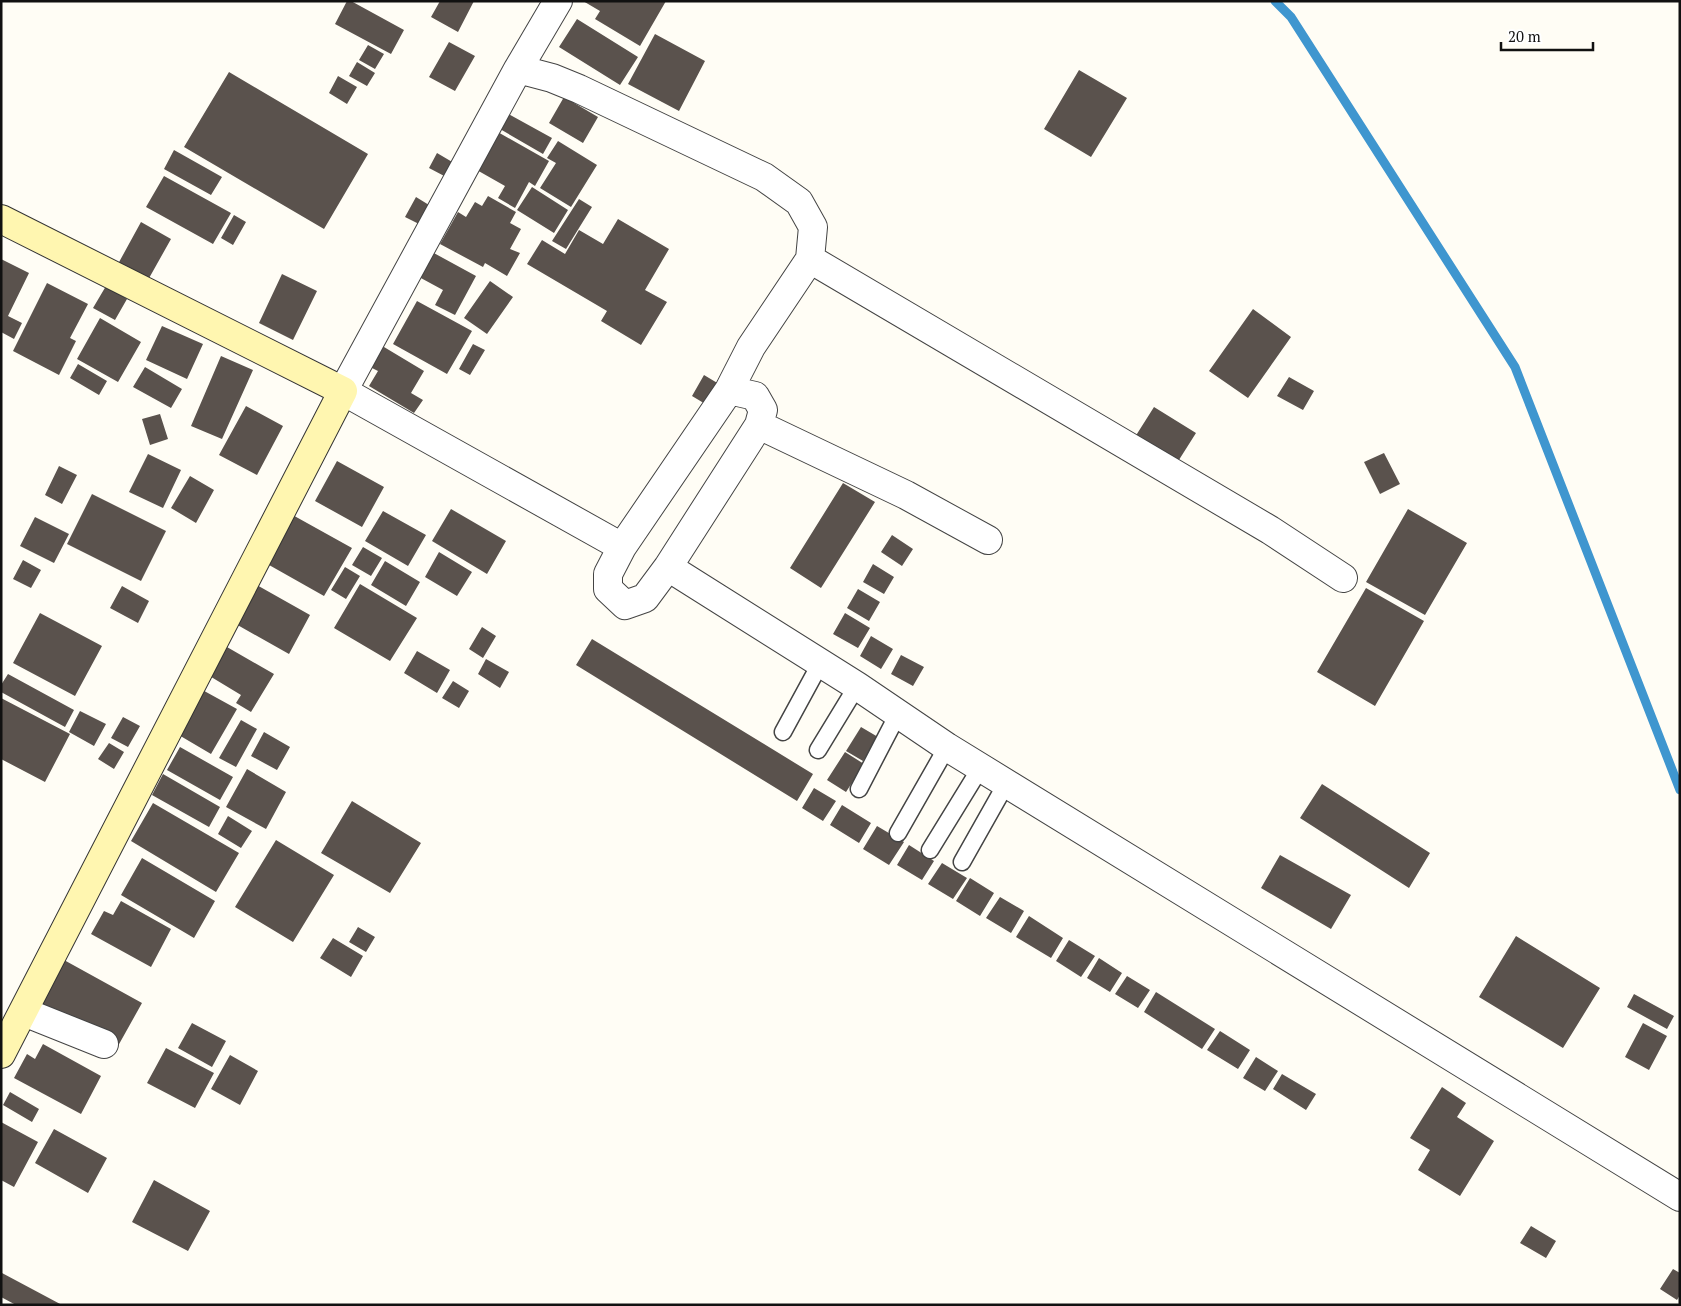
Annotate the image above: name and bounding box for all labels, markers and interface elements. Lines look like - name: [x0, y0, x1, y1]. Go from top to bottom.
- scale bar: [1501, 20, 1594, 52]
- text: 20 m: [1508, 26, 1541, 46]

